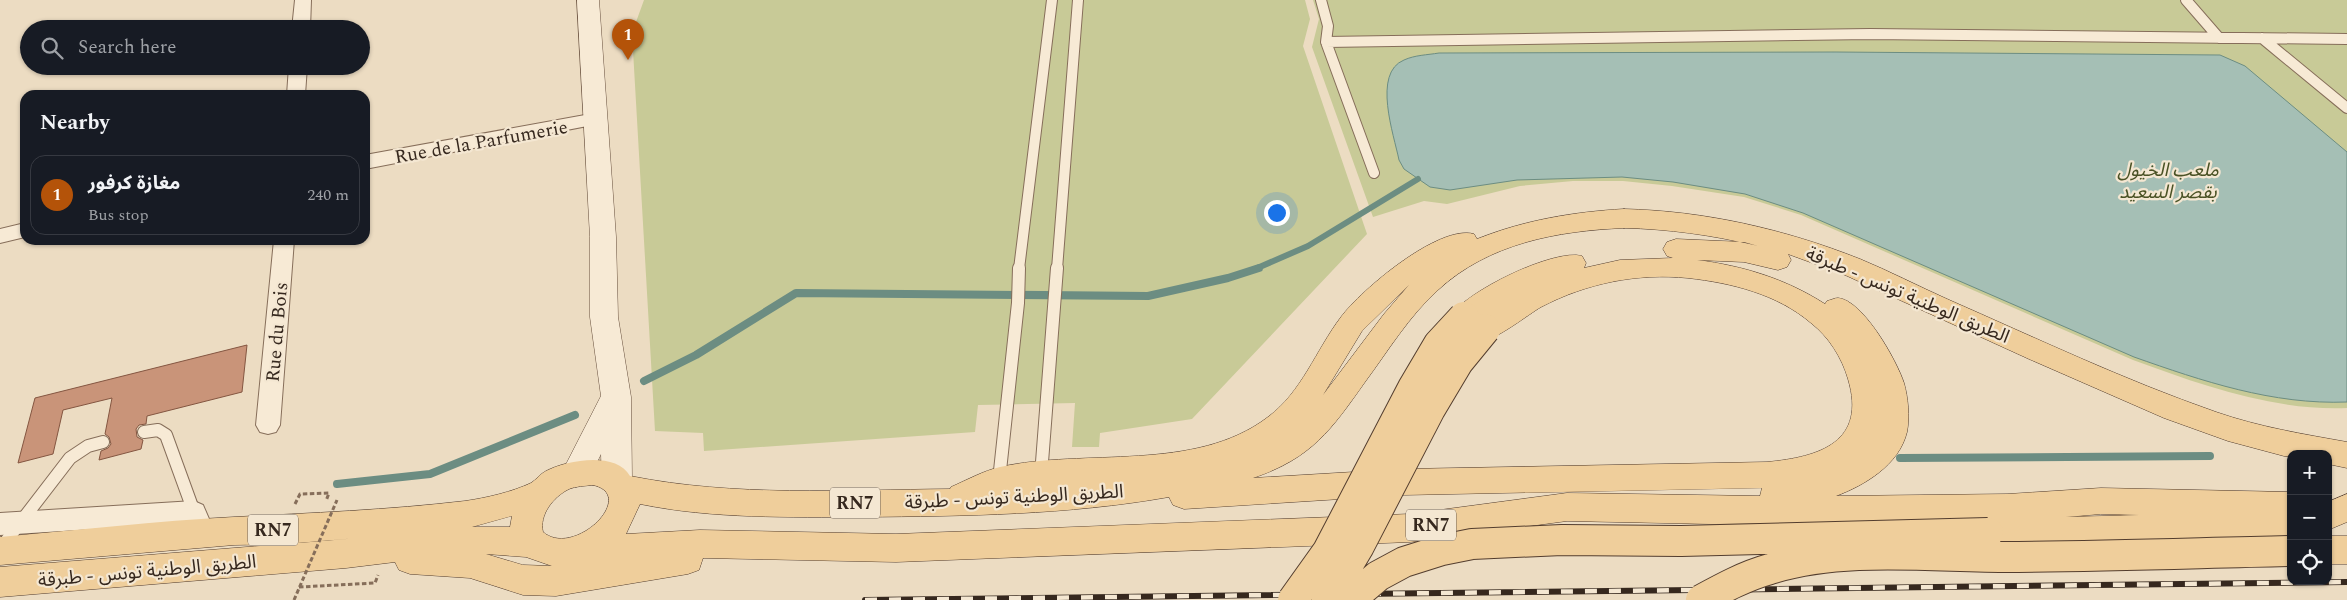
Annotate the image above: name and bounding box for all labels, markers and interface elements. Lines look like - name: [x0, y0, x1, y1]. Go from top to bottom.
- pin: 1: [612, 19, 644, 60]
- search box: [20, 20, 370, 75]
- text: Search here: [78, 33, 177, 62]
- icon: search: [38, 34, 66, 62]
- text: Nearby: [40, 107, 110, 139]
- street label: Rue de la Parfumerie: [392, 113, 570, 172]
- park label: ملعب الخيول بقصر السعيد: [2117, 156, 2219, 207]
- text: مغازة كرفور: [88, 169, 180, 198]
- text: 1: [53, 183, 61, 207]
- text: 240 m: [307, 183, 349, 207]
- your location: [1264, 200, 1290, 226]
- text: Bus stop: [88, 203, 149, 227]
- street label: الطريق الوطنية تونس - طبرقة: [1801, 239, 2014, 352]
- street label: Rue du Bois: [259, 281, 296, 383]
- map controls: [2287, 450, 2332, 585]
- button: +: [2287, 450, 2332, 495]
- street label: الطريق الوطنية تونس - طبرقة: [904, 477, 1124, 518]
- road number: RN7: [830, 488, 880, 518]
- button: −: [2287, 495, 2332, 540]
- road number: RN7: [1406, 510, 1456, 540]
- road number: RN7: [248, 514, 298, 546]
- button: locate: [2287, 540, 2332, 585]
- street label: الطريق الوطنية تونس - طبرقة: [37, 547, 258, 595]

